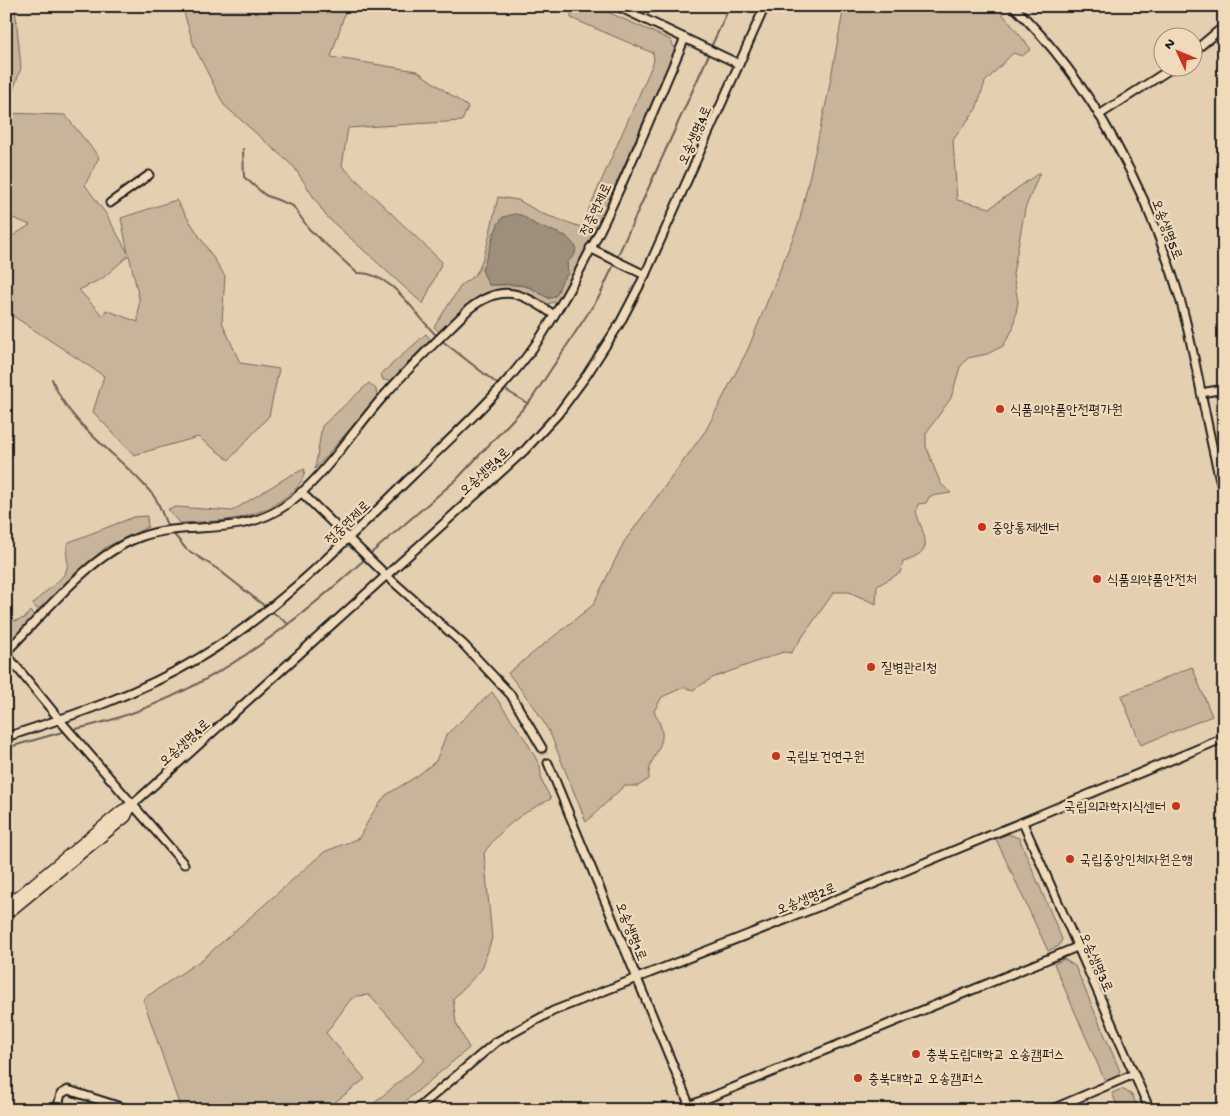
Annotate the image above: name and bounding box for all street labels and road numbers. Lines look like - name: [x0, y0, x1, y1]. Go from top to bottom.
- street label: 오송생명4로: [676, 104, 717, 168]
- street label: 정중연제로: [578, 181, 617, 239]
- street label: 오송생명5로: [1146, 197, 1185, 263]
- street label: 오송생명4로: [457, 445, 515, 501]
- street label: 정중연제로: [323, 498, 375, 549]
- street label: 오송생명4로: [157, 716, 215, 771]
- street label: 오송생명2로: [774, 881, 839, 920]
- street label: 오송생명1로: [610, 900, 649, 964]
- street label: 오송생명3로: [1074, 931, 1115, 996]

